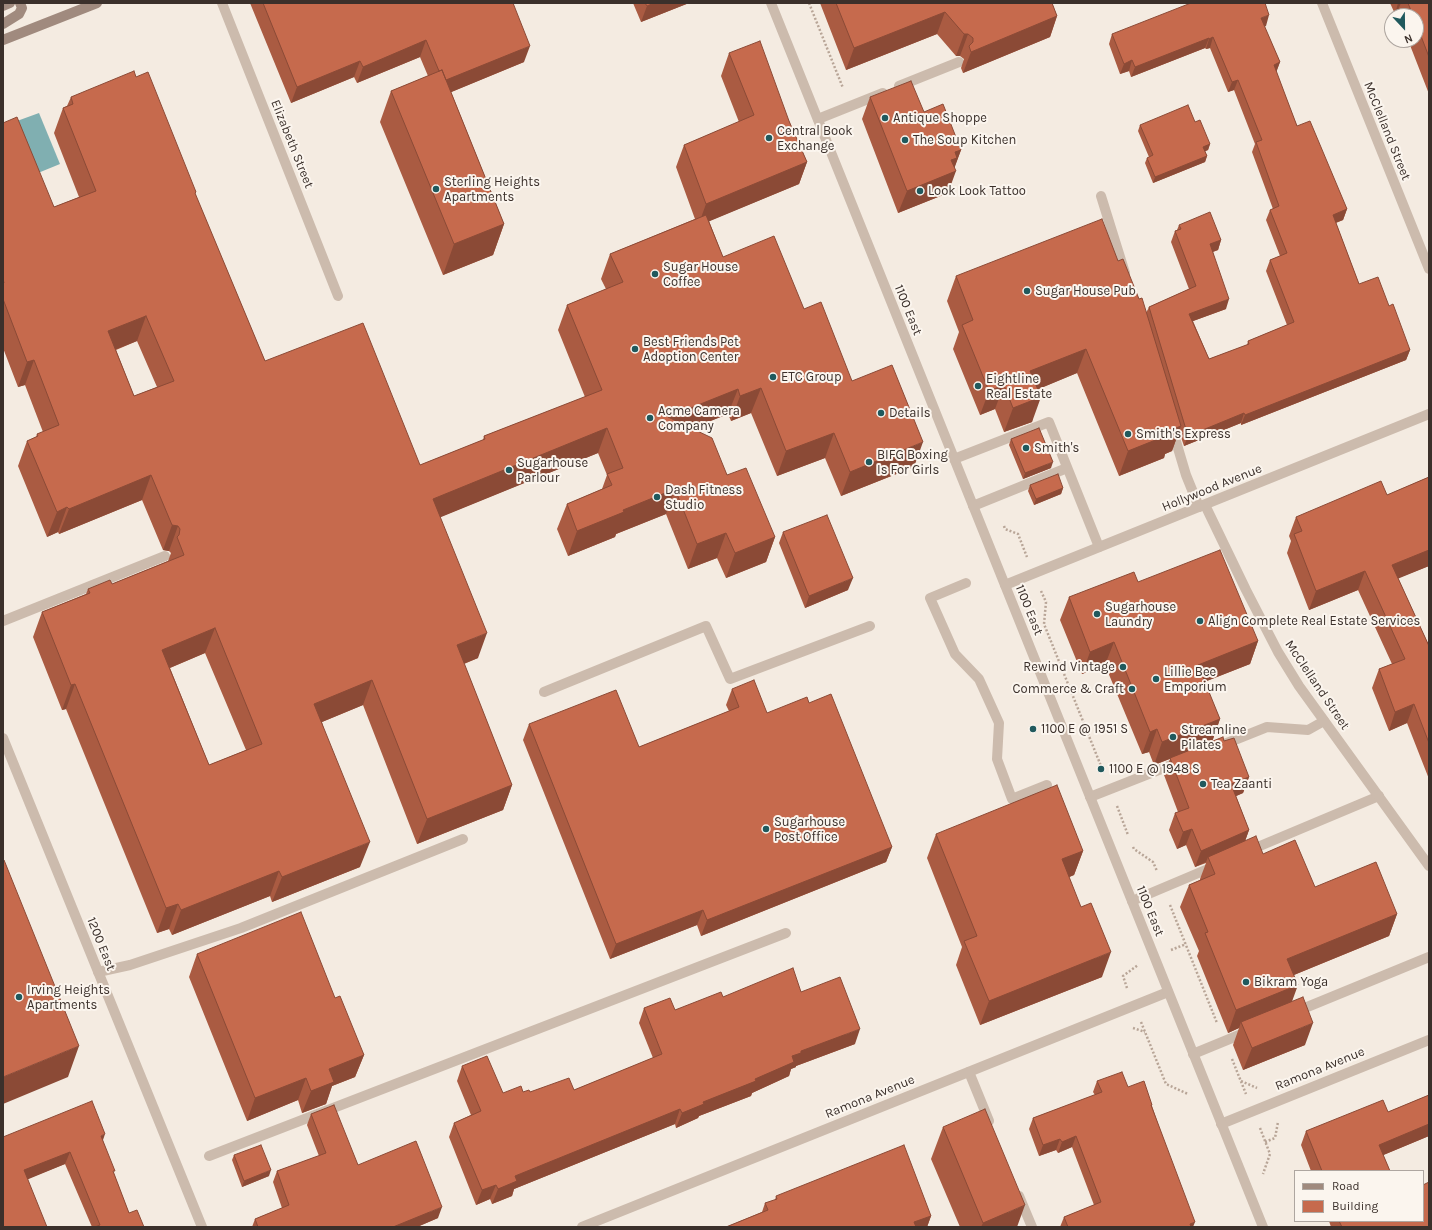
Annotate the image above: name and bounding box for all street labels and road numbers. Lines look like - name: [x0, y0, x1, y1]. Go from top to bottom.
- street label: McClelland Street: [1360, 80, 1414, 182]
- street label: Elizabeth Street: [267, 97, 317, 191]
- street label: 1100 East: [891, 282, 925, 338]
- street label: Hollywood Avenue: [1160, 461, 1264, 515]
- street label: 1100 East: [1012, 582, 1046, 638]
- street label: McClelland Street: [1281, 637, 1353, 733]
- street label: 1100 East: [1133, 883, 1167, 939]
- street label: 1200 East: [83, 915, 119, 973]
- street label: Ramona Avenue: [1273, 1044, 1367, 1094]
- street label: Ramona Avenue: [823, 1072, 917, 1122]

